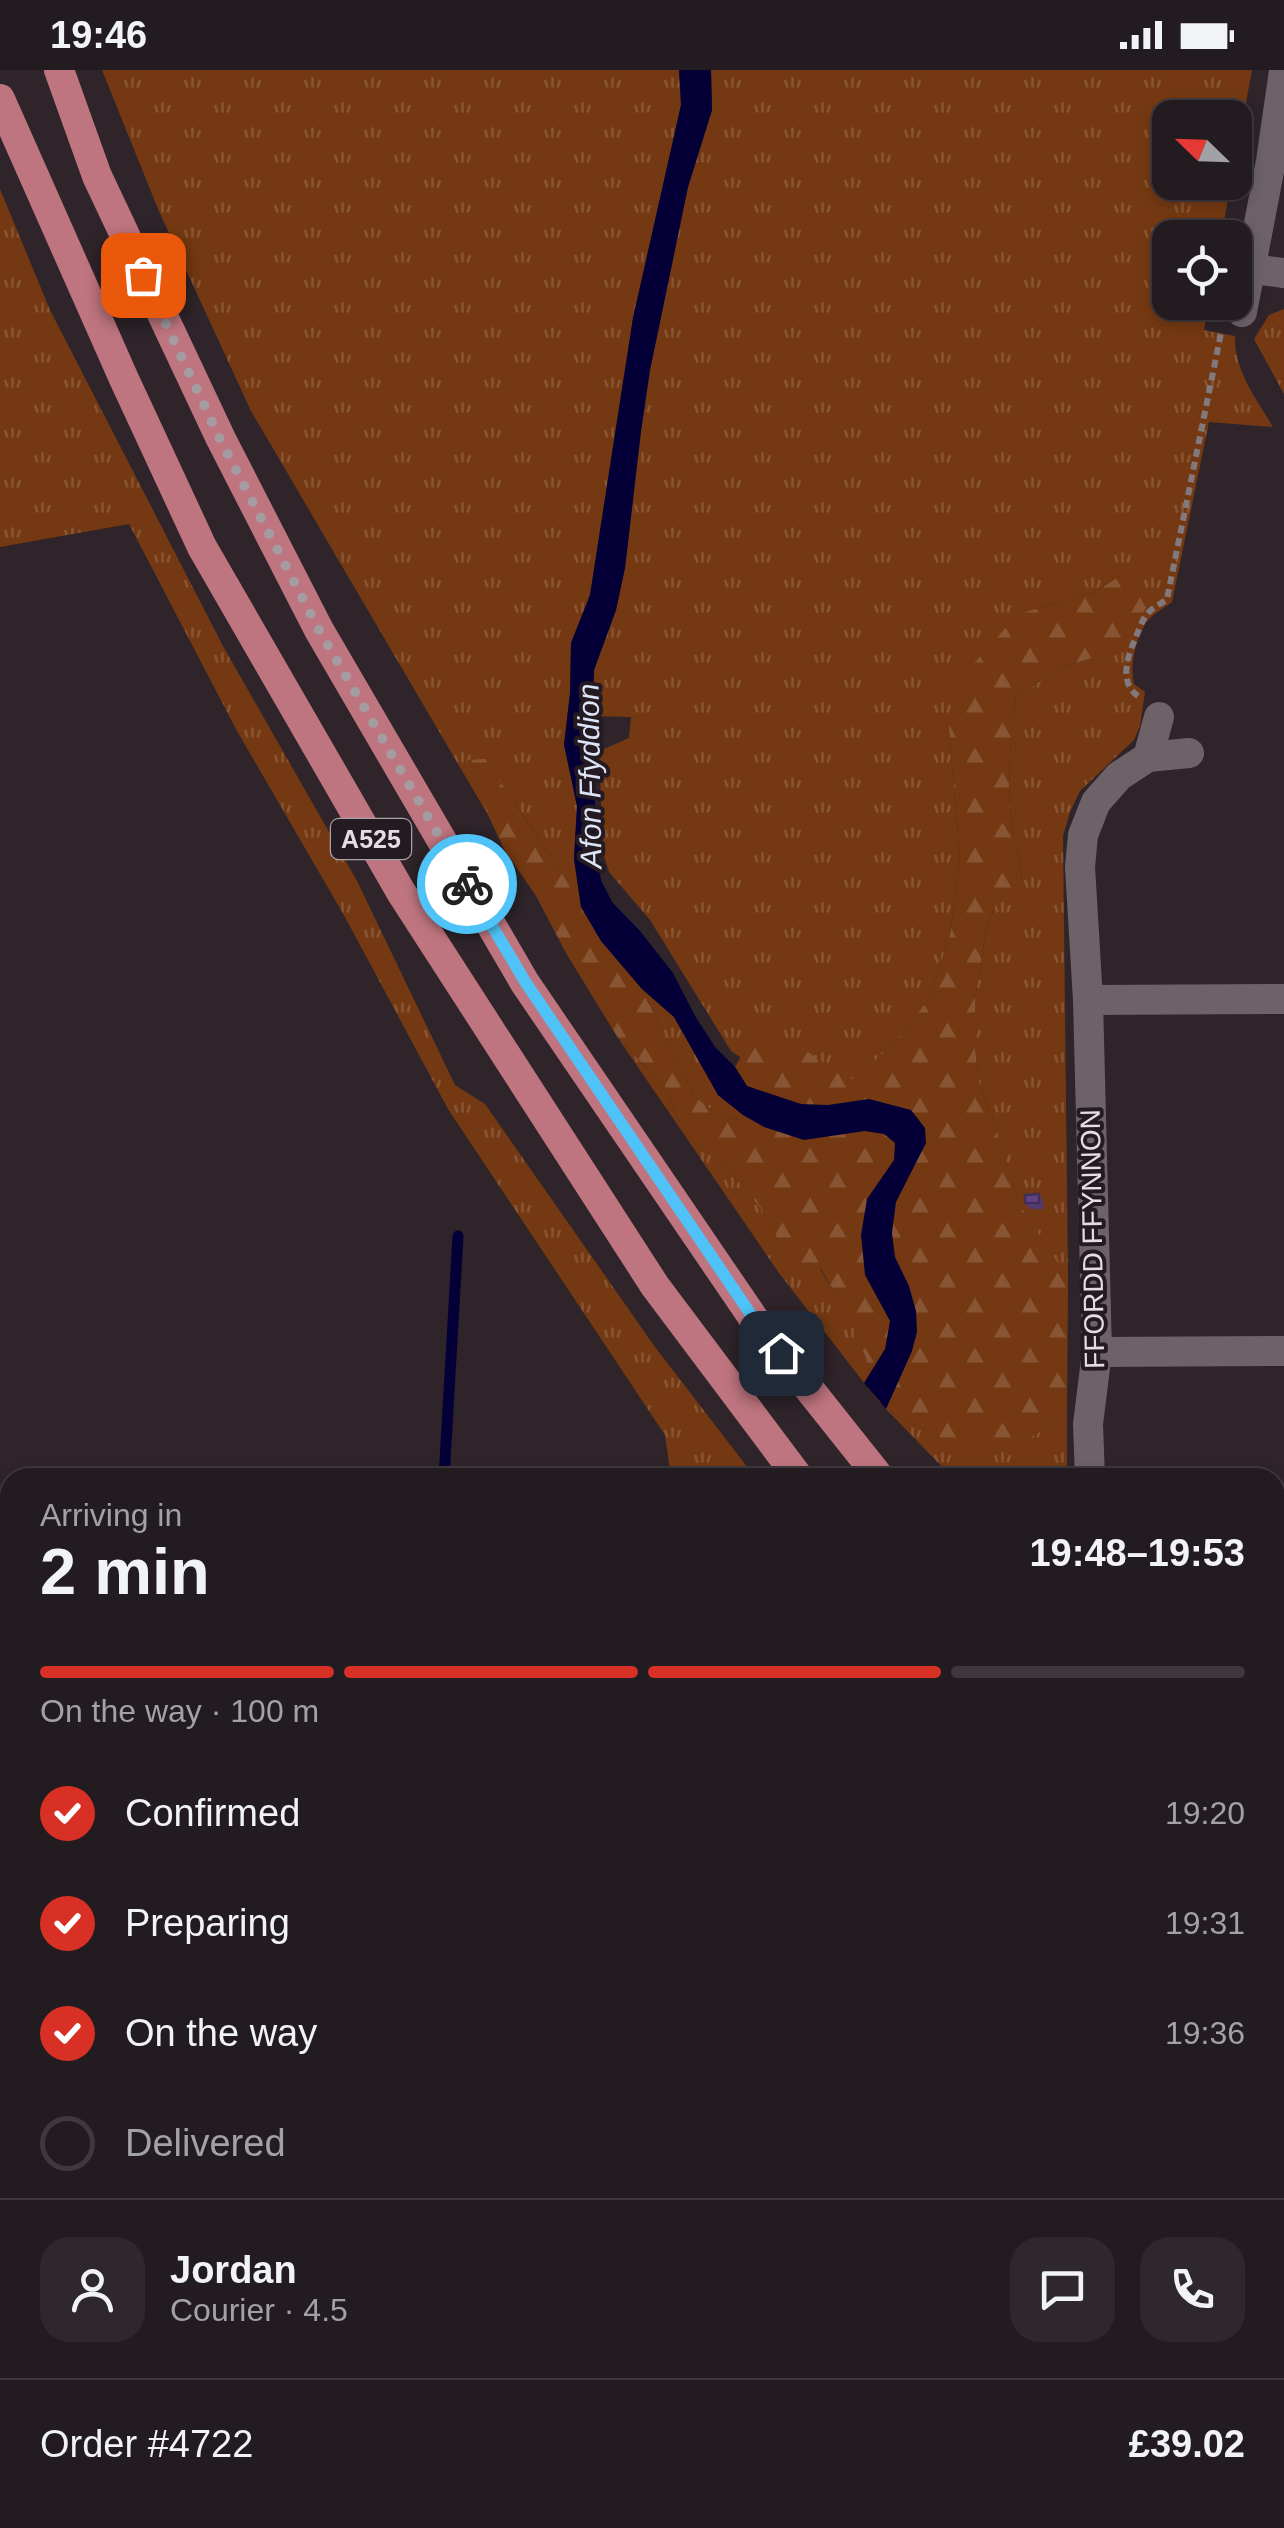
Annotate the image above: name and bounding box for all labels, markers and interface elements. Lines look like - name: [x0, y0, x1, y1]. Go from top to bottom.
- text: 19:46: [50, 14, 147, 56]
- north arrow: [1152, 100, 1252, 200]
- map controls: [1152, 100, 1252, 320]
- button: locate: [1152, 220, 1252, 320]
- pin: [101, 233, 186, 318]
- icon: bag: [116, 248, 171, 303]
- water label: Afon Ffyddion: [571, 683, 608, 871]
- road number: A525: [331, 819, 411, 859]
- courier: [417, 834, 517, 934]
- icon: bike: [440, 857, 495, 912]
- street label: FFORDD FFYNNON: [1075, 1109, 1110, 1369]
- pin: [739, 1311, 824, 1396]
- icon: home: [754, 1326, 809, 1381]
- text: Arriving in: [40, 1497, 182, 1533]
- text: 19:48–19:53: [1029, 1532, 1245, 1574]
- text: 2 min: [40, 1535, 210, 1608]
- text: On the way · 100 m: [40, 1693, 319, 1729]
- icon: check: [40, 1786, 95, 1841]
- text: Confirmed: [125, 1792, 300, 1834]
- text: 19:20: [1165, 1795, 1245, 1831]
- icon: check: [40, 1896, 95, 1951]
- text: Preparing: [125, 1902, 290, 1944]
- text: 19:31: [1165, 1905, 1245, 1941]
- icon: check: [40, 2006, 95, 2061]
- text: On the way: [125, 2012, 317, 2054]
- text: 19:36: [1165, 2015, 1245, 2051]
- text: Delivered: [125, 2122, 286, 2164]
- button: person: [40, 2237, 145, 2342]
- button: chat: [1010, 2237, 1115, 2342]
- button: phone: [1140, 2237, 1245, 2342]
- text: Jordan: [170, 2249, 297, 2291]
- text: Courier · 4.5: [170, 2292, 348, 2328]
- text: Order #4722: [40, 2423, 253, 2465]
- text: £39.02: [1129, 2423, 1245, 2465]

